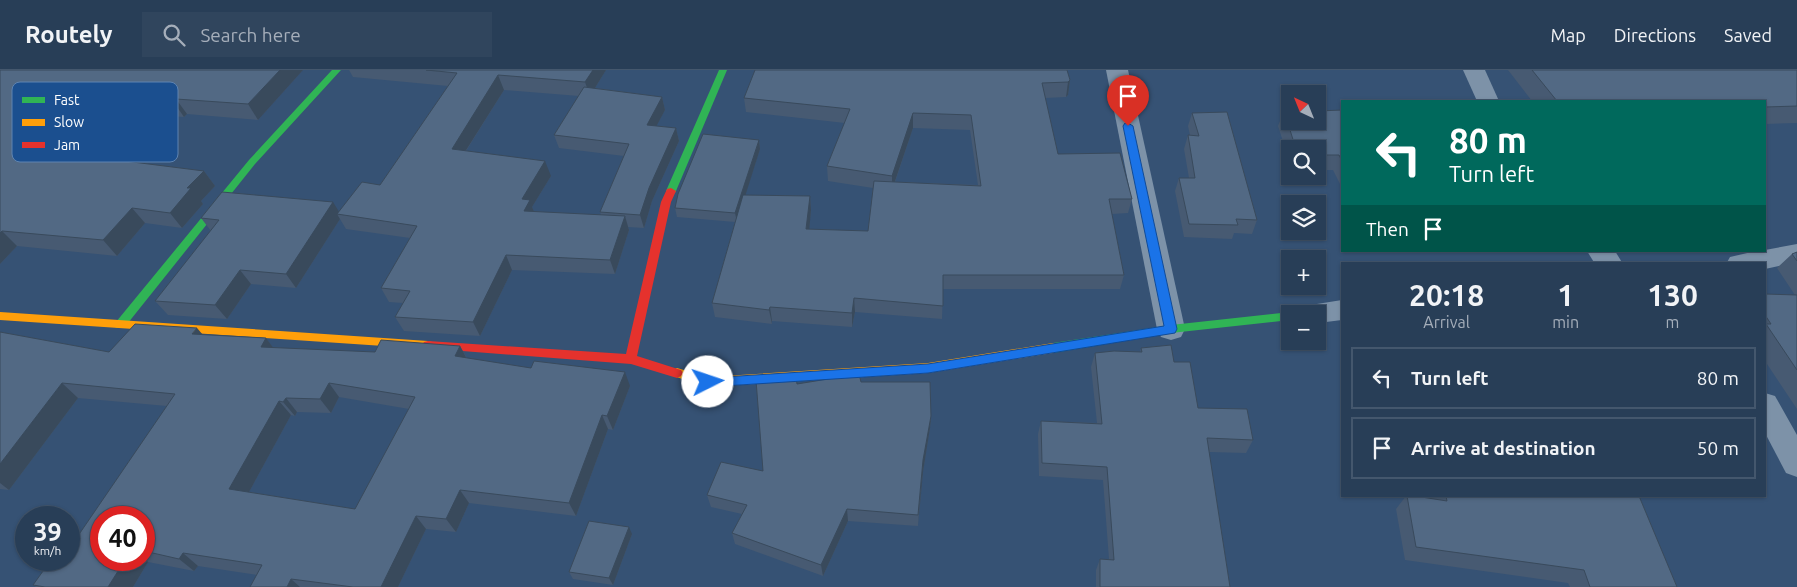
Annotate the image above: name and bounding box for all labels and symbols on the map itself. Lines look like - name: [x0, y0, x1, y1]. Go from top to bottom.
- pin: [1107, 75, 1149, 126]
- legend: [12, 82, 178, 162]
- north arrow: [1281, 85, 1326, 130]
- text: Fast: [54, 92, 80, 108]
- text: Slow: [54, 114, 84, 130]
- text: Jam: [54, 137, 80, 153]
- position arrow: [681, 355, 733, 407]
- speed limit sign: 40: [90, 506, 155, 571]

